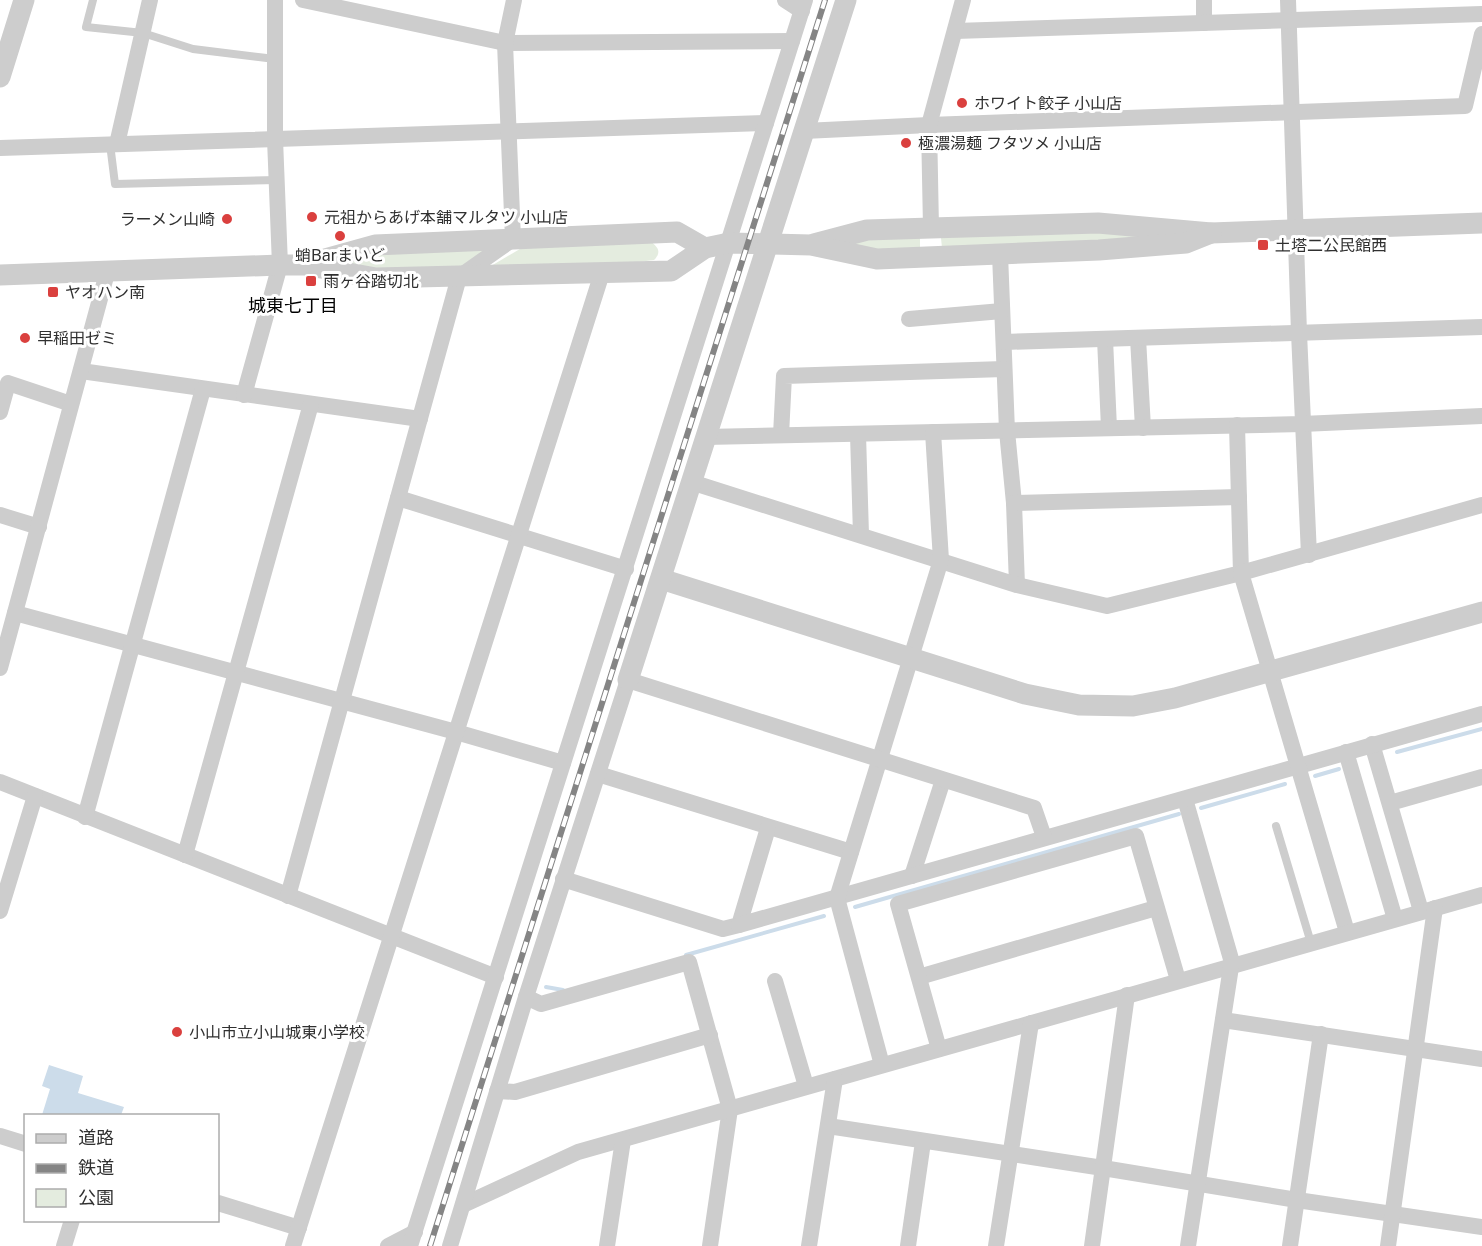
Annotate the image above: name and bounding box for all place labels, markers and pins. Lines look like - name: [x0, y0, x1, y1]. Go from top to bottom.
- place label: ホワイト餃子 小山店: [974, 94, 1122, 113]
- marker: ホワイト餃子 小山店: [955, 96, 969, 110]
- place label: 極濃湯麺 フタツメ 小山店: [918, 134, 1102, 153]
- marker: 極濃湯麺 フタツメ 小山店: [899, 136, 913, 150]
- place label: 元祖からあげ本舗マルタツ 小山店: [324, 208, 568, 227]
- place label: ラーメン山崎: [120, 210, 215, 229]
- marker: 元祖からあげ本舗マルタツ 小山店: [305, 210, 319, 224]
- marker: ラーメン山崎: [220, 212, 234, 226]
- marker: 蛸Barまいど: [333, 229, 347, 243]
- place label: 土塔二公民館西: [1275, 236, 1387, 255]
- marker: 土塔二公民館西: [1256, 238, 1270, 252]
- place label: 蛸Barまいど: [295, 246, 385, 265]
- place label: 雨ヶ谷踏切北: [323, 272, 419, 291]
- marker: 雨ヶ谷踏切北: [304, 274, 318, 288]
- place label: ヤオハン南: [65, 283, 145, 302]
- marker: ヤオハン南: [46, 285, 60, 299]
- place label: 早稲田ゼミ: [37, 329, 117, 348]
- marker: 早稲田ゼミ: [18, 331, 32, 345]
- place label: 小山市立小山城東小学校: [189, 1023, 365, 1042]
- marker: 小山市立小山城東小学校: [170, 1025, 184, 1039]

